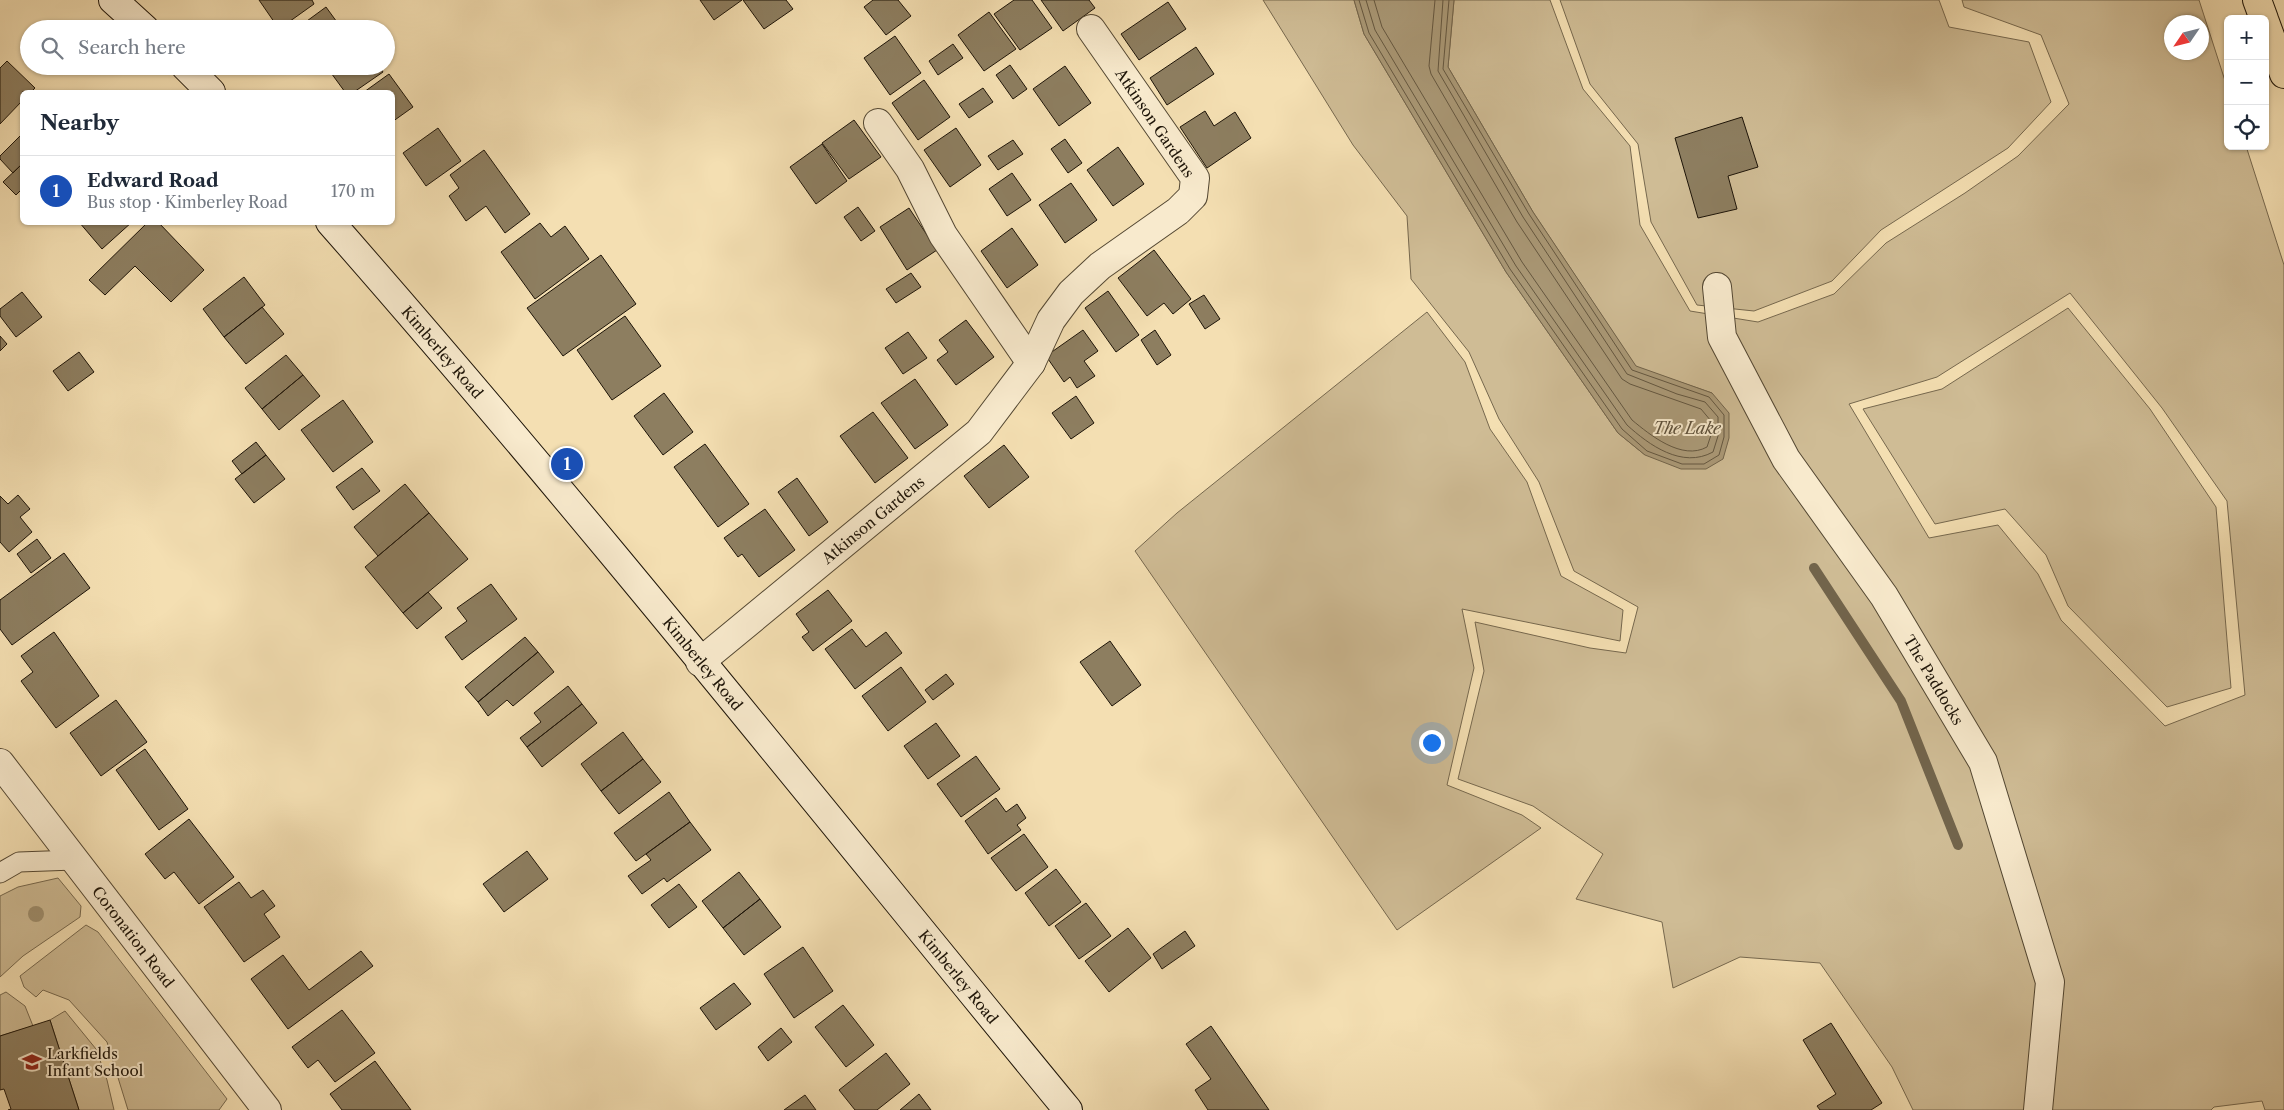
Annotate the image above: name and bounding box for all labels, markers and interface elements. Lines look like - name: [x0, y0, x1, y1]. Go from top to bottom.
- north arrow: [2164, 15, 2209, 60]
- map controls: [2224, 15, 2269, 150]
- button: +: [2224, 15, 2269, 60]
- search box: [20, 20, 395, 75]
- icon: search: [38, 34, 66, 62]
- text: Search here: [78, 36, 186, 59]
- button: −: [2224, 60, 2269, 105]
- street label: Atkinson Gardens: [1111, 64, 1199, 181]
- button: locate: [2224, 105, 2269, 150]
- text: Nearby: [40, 110, 119, 135]
- text: Edward Road: [87, 169, 219, 192]
- text: 1: [52, 181, 60, 201]
- text: 170 m: [331, 181, 375, 201]
- text: Bus stop · Kimberley Road: [87, 192, 288, 212]
- street label: Kimberley Road: [398, 302, 487, 402]
- water label: The Lake: [1653, 418, 1722, 438]
- pin: 1: [551, 445, 583, 483]
- street label: Atkinson Gardens: [817, 472, 928, 568]
- street label: Kimberley Road: [659, 613, 747, 714]
- street label: The Paddocks: [1900, 631, 1968, 728]
- your location: [1419, 730, 1445, 756]
- street label: Coronation Road: [89, 882, 179, 991]
- street label: Kimberley Road: [915, 926, 1003, 1027]
- place label: Larkfields Infant School: [47, 1044, 144, 1080]
- school or university icon: Larkfields Infant School: [21, 1051, 43, 1073]

